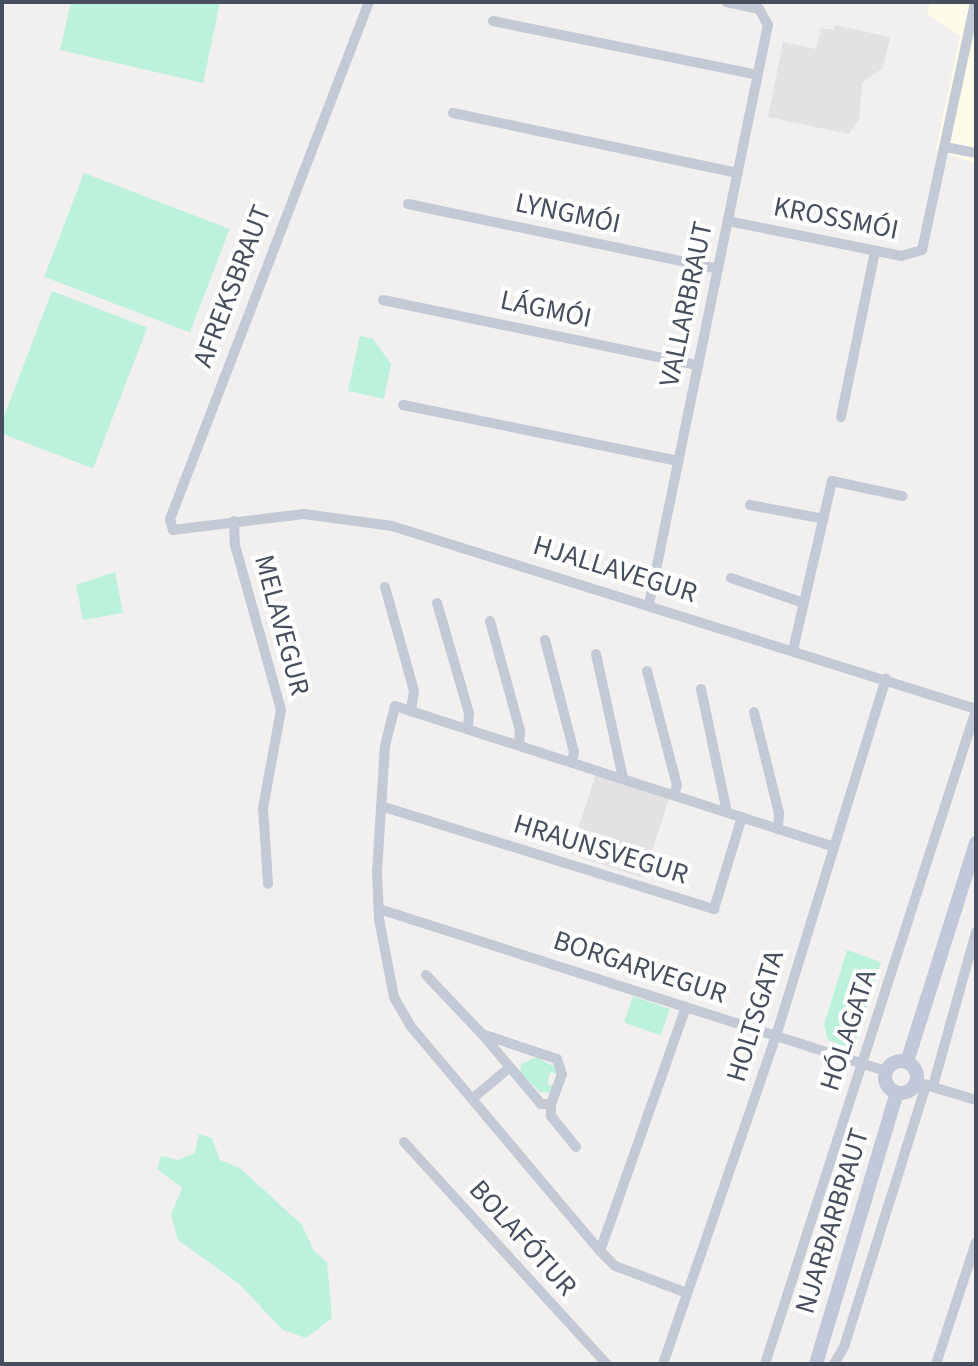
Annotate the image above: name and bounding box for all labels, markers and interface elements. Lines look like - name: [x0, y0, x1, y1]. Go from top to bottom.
- street label: LYNGMÓI: [512, 185, 624, 241]
- street label: KROSSMÓI: [771, 189, 901, 247]
- street label: AFREKSBRAUT: [186, 200, 278, 372]
- street label: VALLARBRAUT: [652, 218, 720, 390]
- street label: LÁGMÓI: [497, 283, 595, 335]
- street label: HJALLAVEGUR: [529, 528, 701, 610]
- street label: MELAVEGUR: [247, 551, 317, 699]
- street label: HRAUNSVEGUR: [510, 807, 692, 891]
- street label: BORGARVEGUR: [549, 923, 731, 1011]
- street label: HOLTSGATA: [719, 946, 791, 1086]
- street label: HÓLAGATA: [813, 965, 883, 1095]
- street label: NJARÐARBRAUT: [788, 1124, 876, 1318]
- street label: BOLAFÓTUR: [462, 1173, 584, 1303]

